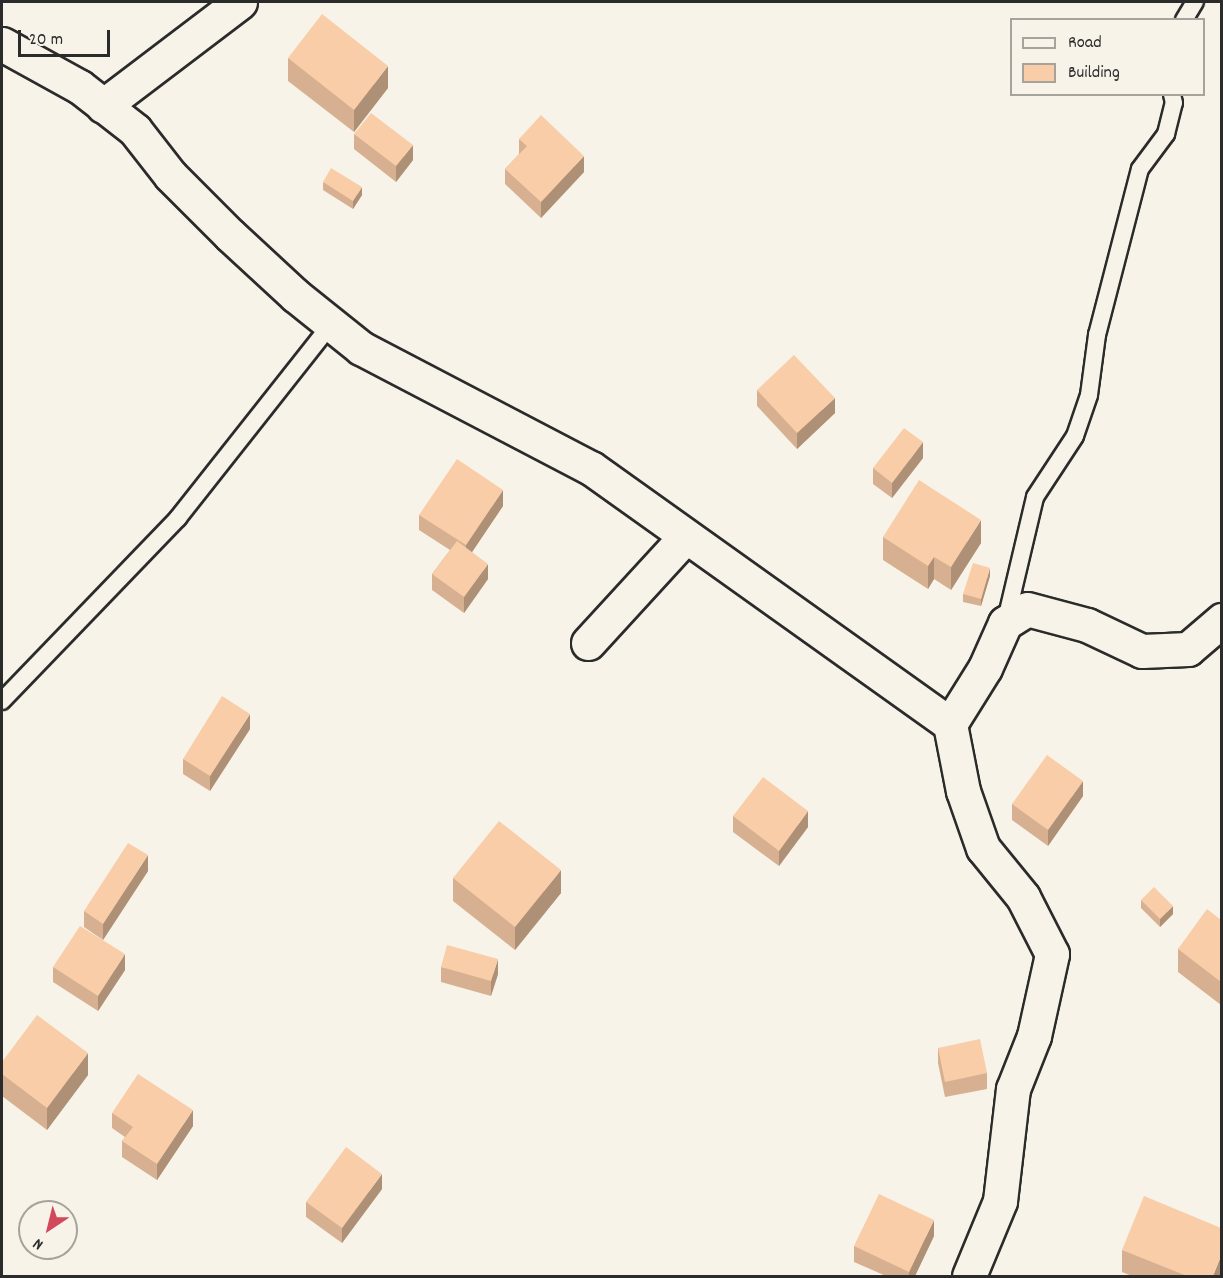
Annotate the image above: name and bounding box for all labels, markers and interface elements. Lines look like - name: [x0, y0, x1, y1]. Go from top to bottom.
- scale bar: [21, 18, 112, 56]
- legend: [1010, 18, 1205, 96]
- text: 20 m: [29, 28, 63, 53]
- text: Road: [1068, 31, 1102, 56]
- text: Building: [1068, 61, 1120, 86]
- north arrow: [18, 1200, 78, 1260]
- text: N: [29, 1232, 48, 1255]

